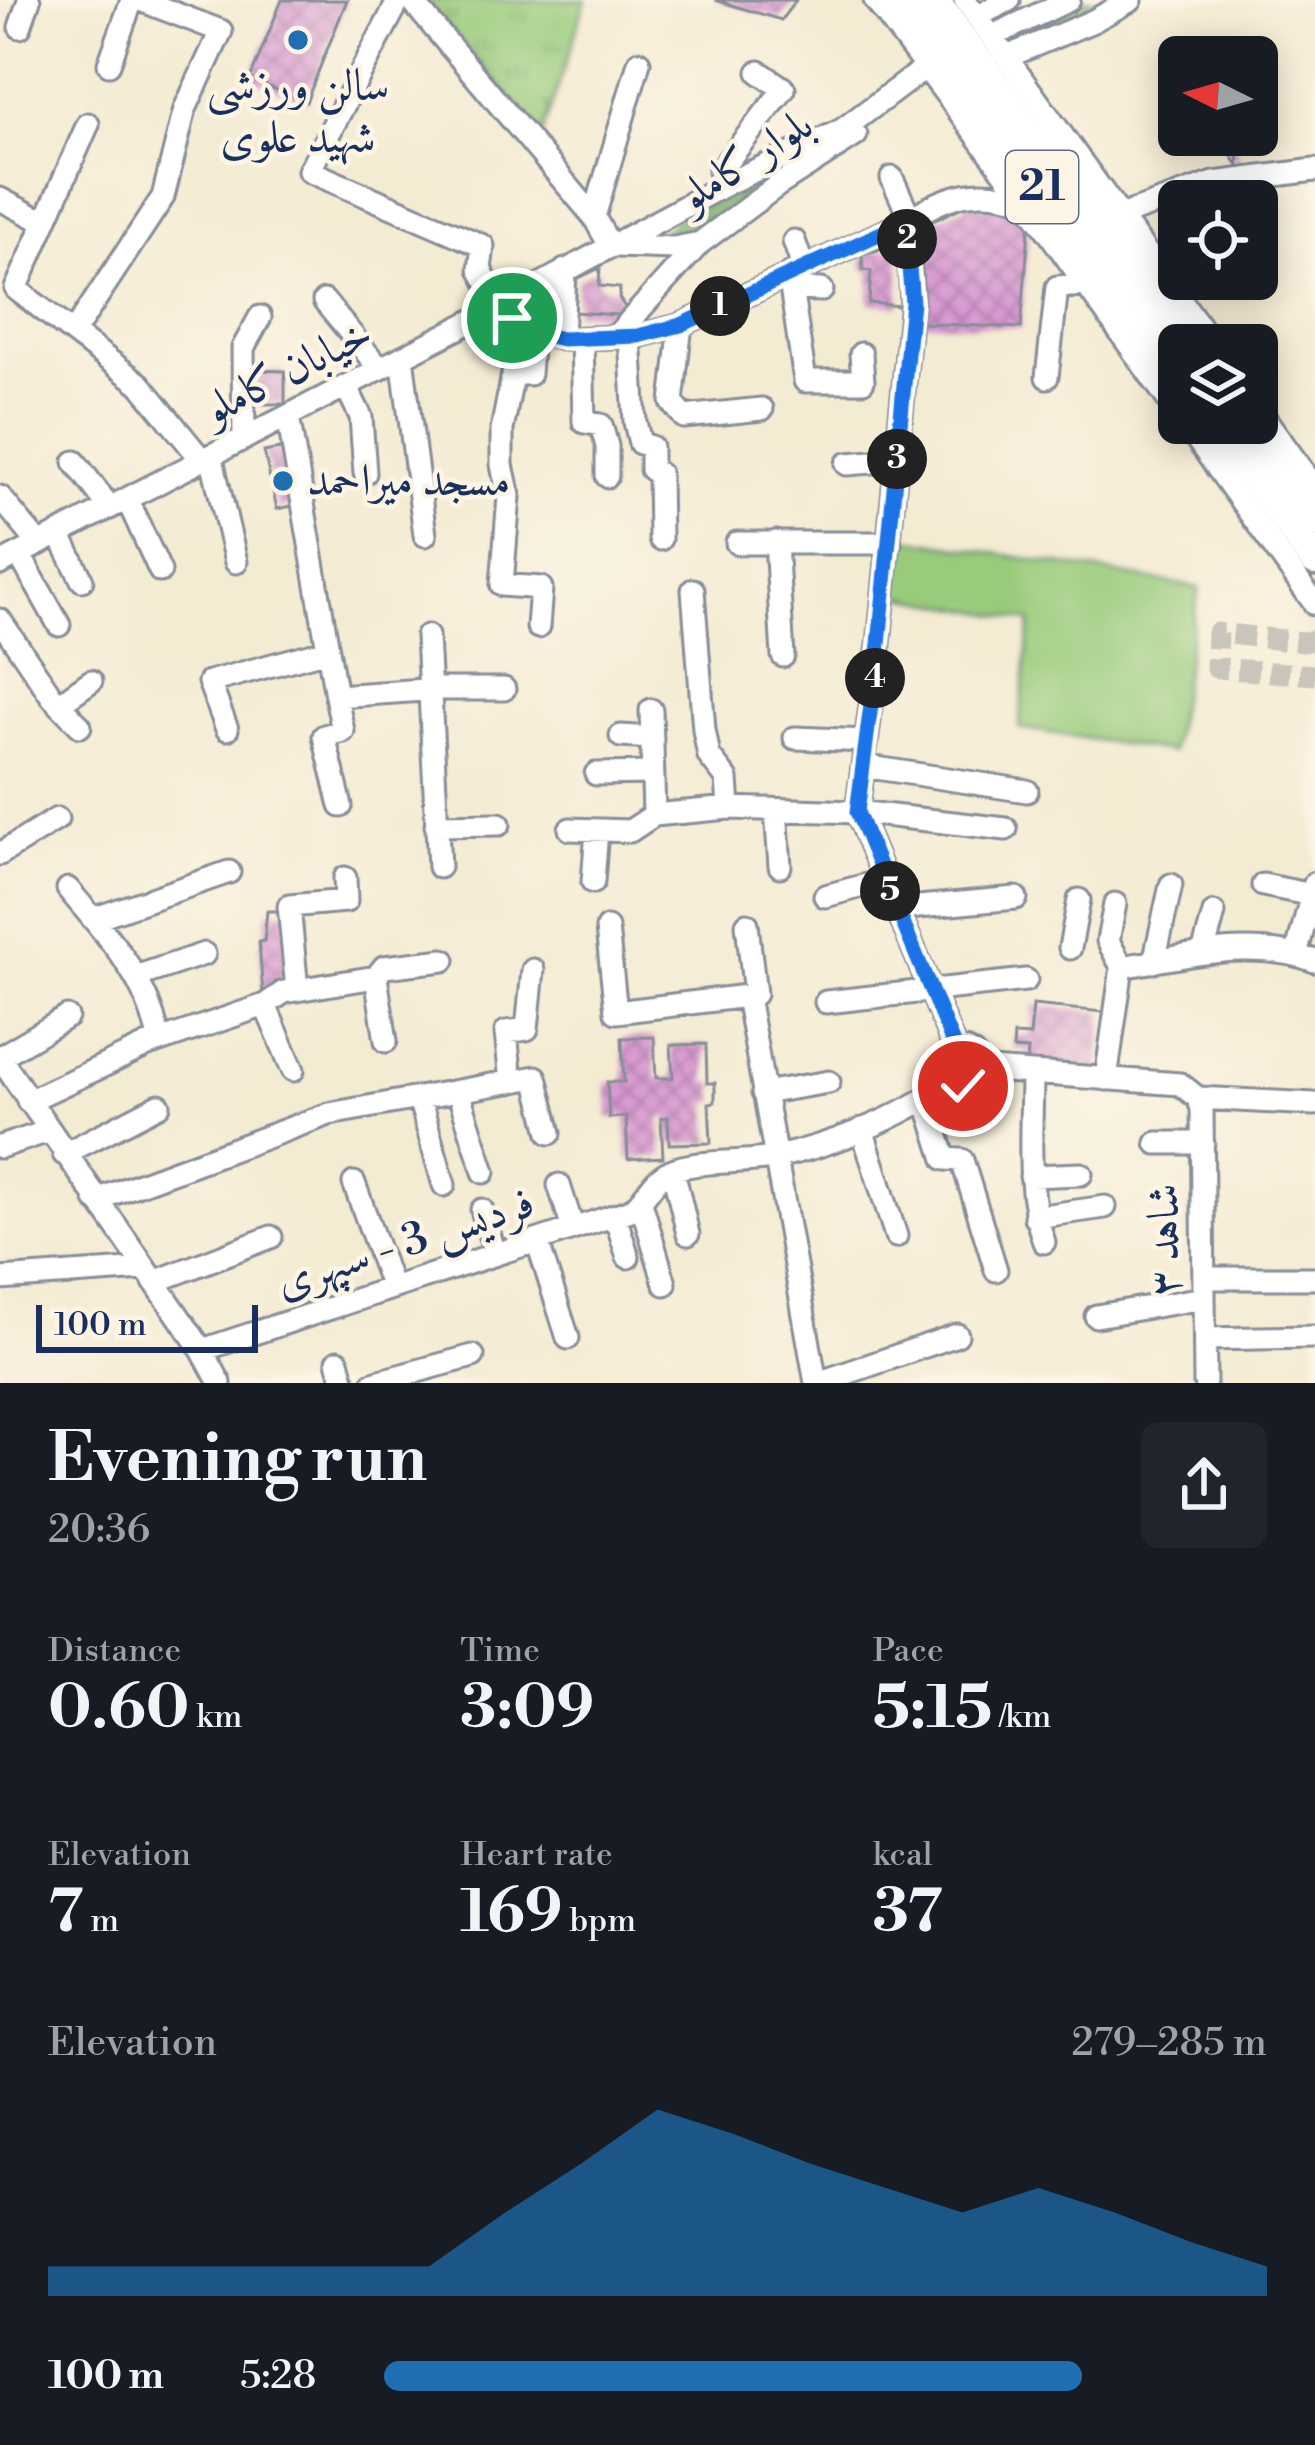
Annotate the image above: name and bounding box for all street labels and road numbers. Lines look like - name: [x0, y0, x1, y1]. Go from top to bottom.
- street label: بلوار کاملو: [664, 96, 824, 228]
- road number: 21: [1006, 151, 1078, 223]
- street label: خیابان کاملو: [190, 305, 382, 441]
- street label: فردیس 3 - سپهری: [269, 1174, 542, 1313]
- street label: شاهد ۳: [1136, 1183, 1194, 1297]

